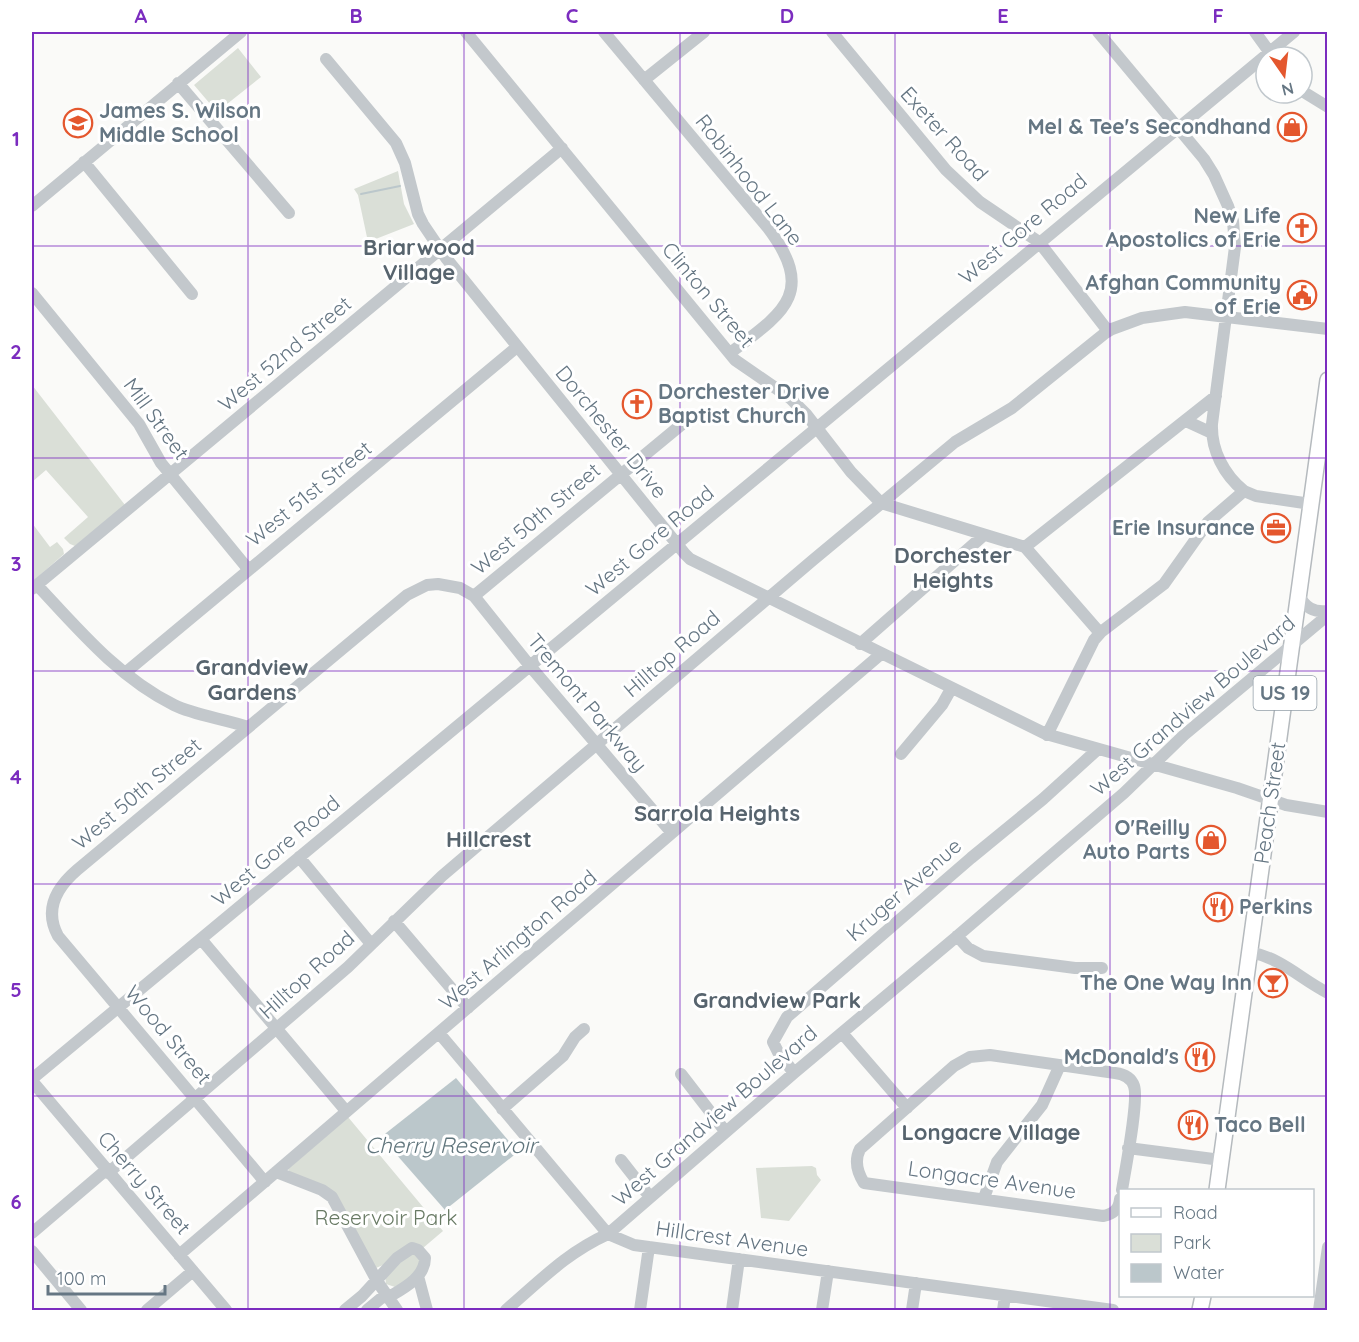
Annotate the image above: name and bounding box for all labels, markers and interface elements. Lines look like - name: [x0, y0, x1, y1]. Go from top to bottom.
- text: A: [135, 3, 148, 28]
- text: B: [349, 3, 363, 28]
- text: C: [566, 3, 579, 28]
- text: D: [780, 3, 794, 28]
- text: E: [997, 3, 1009, 28]
- text: F: [1212, 3, 1224, 28]
- north arrow: [1254, 45, 1314, 105]
- text: N: [1280, 78, 1296, 101]
- street label: Exeter Road: [895, 81, 994, 186]
- place label: James S. Wilson Middle School: [99, 97, 261, 147]
- school or university icon: James S. Wilson Middle School: [62, 107, 94, 139]
- street label: Robinhood Lane: [690, 108, 809, 250]
- shop icon: Mel & Tee's Secondhand: [1276, 111, 1308, 143]
- place label: Mel & Tee's Secondhand: [1027, 113, 1271, 139]
- text: 1: [12, 126, 20, 151]
- street label: West Gore Road: [953, 167, 1092, 289]
- place label: New Life Apostolics of Erie: [1105, 202, 1281, 252]
- church icon: New Life Apostolics of Erie: [1286, 212, 1318, 244]
- district label: Briarwood Village: [363, 233, 475, 286]
- street label: Clinton Street: [657, 236, 761, 353]
- place label: Afghan Community of Erie: [1085, 269, 1281, 319]
- public building icon: Afghan Community of Erie: [1286, 279, 1318, 311]
- street label: West 52nd Street: [213, 290, 356, 416]
- text: 2: [10, 339, 22, 364]
- street label: Dorchester Drive: [550, 360, 673, 503]
- street label: Mill Street: [118, 372, 195, 464]
- place label: Dorchester Drive Baptist Church: [658, 378, 830, 428]
- church icon: Dorchester Drive Baptist Church: [621, 388, 653, 420]
- street label: West 51st Street: [240, 435, 376, 552]
- street label: West 50th Street: [465, 457, 605, 580]
- street label: West Gore Road: [580, 479, 719, 601]
- office icon: Erie Insurance: [1260, 512, 1292, 544]
- place label: Erie Insurance: [1112, 514, 1255, 540]
- district label: Dorchester Heights: [894, 541, 1012, 594]
- text: 3: [11, 551, 21, 576]
- street label: Hilltop Road: [618, 604, 725, 702]
- street label: West Grandview Boulevard: [1085, 609, 1300, 801]
- street label: Tremont Parkway: [522, 628, 653, 777]
- district label: Grandview Gardens: [196, 653, 308, 706]
- road number: US 19: [1254, 676, 1316, 710]
- street label: West 50th Street: [66, 732, 206, 855]
- street label: Peach Street: [1248, 740, 1290, 866]
- text: 4: [10, 764, 22, 789]
- street label: West Gore Road: [206, 789, 345, 911]
- district label: Sarrola Heights: [634, 799, 800, 827]
- place label: O'Reilly Auto Parts: [1083, 814, 1190, 864]
- shop icon: O'Reilly Auto Parts: [1195, 824, 1227, 856]
- district label: Hillcrest: [446, 825, 532, 853]
- street label: Kruger Avenue: [840, 832, 966, 946]
- street label: West Arlington Road: [433, 864, 602, 1015]
- restaurant icon: Perkins: [1202, 891, 1234, 923]
- place label: Perkins: [1239, 893, 1313, 919]
- street label: Hilltop Road: [253, 925, 359, 1024]
- bar icon: The One Way Inn: [1257, 967, 1289, 999]
- place label: The One Way Inn: [1080, 969, 1252, 995]
- text: 5: [10, 977, 22, 1002]
- street label: Wood Street: [120, 980, 218, 1089]
- district label: Grandview Park: [693, 986, 861, 1014]
- street label: West Grandview Boulevard: [607, 1019, 822, 1211]
- restaurant icon: McDonald's: [1184, 1041, 1216, 1073]
- place label: McDonald's: [1064, 1043, 1179, 1069]
- restaurant icon: Taco Bell: [1177, 1109, 1209, 1141]
- place label: Taco Bell: [1214, 1111, 1306, 1137]
- district label: Longacre Village: [902, 1118, 1080, 1146]
- street label: Cherry Street: [93, 1125, 197, 1239]
- water label: Cherry Reservoir: [365, 1131, 540, 1159]
- street label: Longacre Avenue: [906, 1154, 1078, 1204]
- text: 6: [10, 1189, 22, 1214]
- legend: [1119, 1189, 1314, 1297]
- text: Road: [1173, 1201, 1218, 1224]
- park label: Reservoir Park: [314, 1204, 458, 1230]
- street label: Hillcrest Avenue: [654, 1214, 810, 1262]
- text: Park: [1173, 1231, 1211, 1254]
- scale bar: [48, 1258, 165, 1296]
- text: Water: [1173, 1261, 1224, 1284]
- text: 100 m: [57, 1267, 106, 1290]

